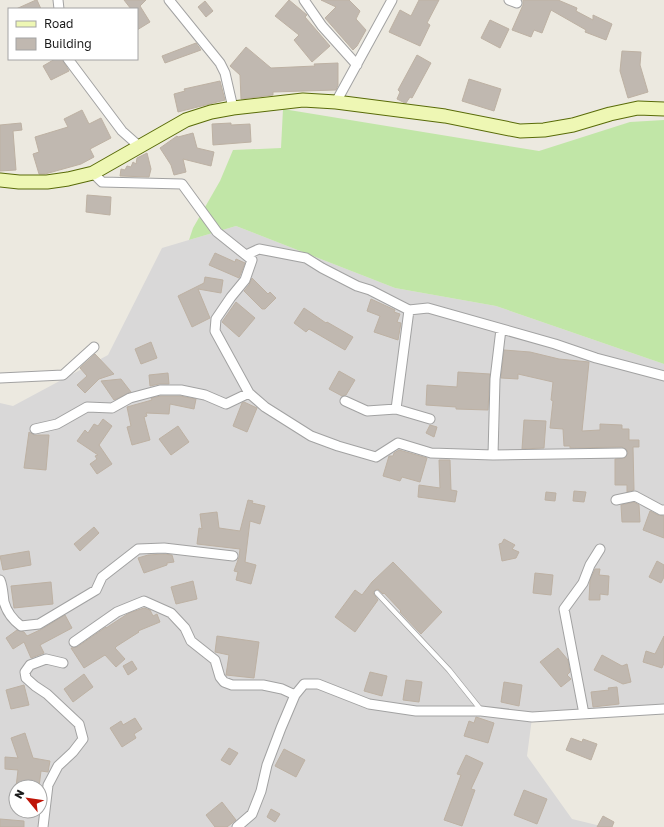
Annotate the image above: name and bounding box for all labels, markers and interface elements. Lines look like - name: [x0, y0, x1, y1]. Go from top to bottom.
- legend: [8, 8, 138, 60]
- text: Road: [44, 16, 73, 31]
- text: Building: [44, 36, 92, 51]
- north arrow: [8, 779, 48, 819]
- text: N: [11, 787, 27, 801]

